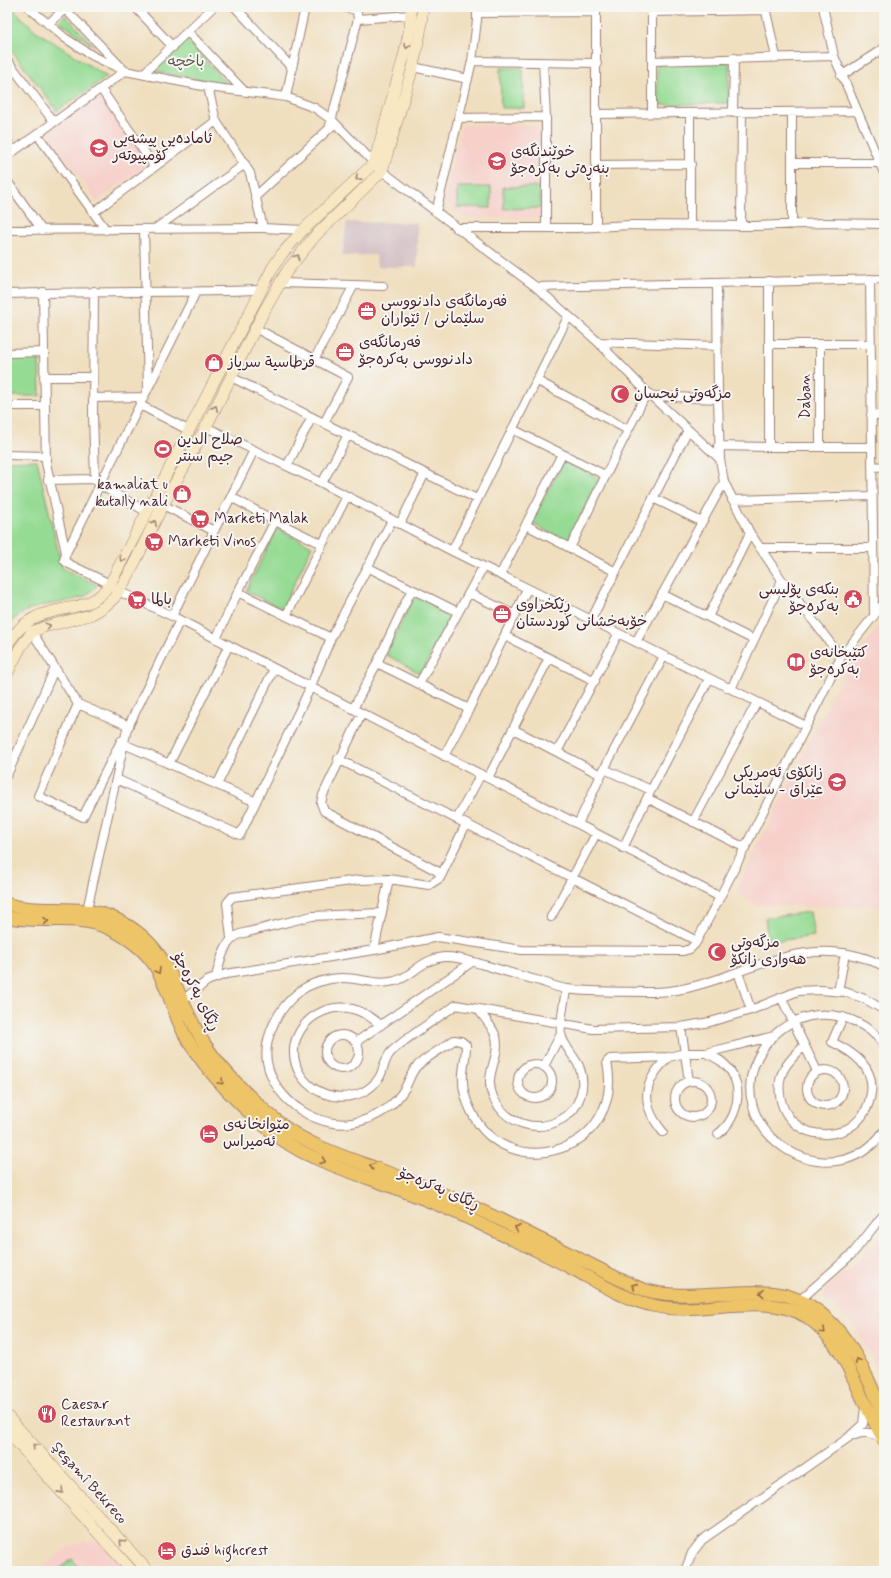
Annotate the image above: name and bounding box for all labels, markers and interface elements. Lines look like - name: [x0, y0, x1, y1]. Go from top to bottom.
- one-way arrow: [403, 43, 411, 49]
- park label: باخچە: [168, 52, 204, 72]
- place label: ئامادەیی پیشەیی کۆمپیوتەر: [112, 129, 213, 166]
- school or university icon: ئامادەیی پیشەیی کۆمپیوتەر: [88, 137, 110, 159]
- place label: خوێندنگەی بنەڕەتی بەکرەجۆ: [510, 142, 610, 181]
- school or university icon: خوێندنگەی بنەڕەتی بەکرەجۆ: [486, 150, 508, 172]
- one-way arrow: [355, 173, 363, 181]
- one-way arrow: [292, 255, 299, 262]
- place label: فەرمانگەی دادنووسی سلێمانی / ئێواران: [381, 292, 507, 329]
- office icon: فەرمانگەی دادنووسی سلێمانی / ئێواران: [356, 300, 378, 322]
- place label: فەرمانگەی دادنووسی بەکرەجۆ: [358, 333, 473, 370]
- office icon: فەرمانگەی دادنووسی بەکرەجۆ: [334, 341, 356, 363]
- shop icon: قرطاسية سرياز: [203, 352, 225, 374]
- place label: قرطاسية سرياز: [227, 353, 315, 373]
- street label: Daban: [796, 373, 816, 419]
- mosque icon: مزگەوتی ئیحسان: [609, 383, 631, 405]
- place label: مزگەوتی ئیحسان: [634, 384, 732, 404]
- one-way arrow: [211, 405, 218, 413]
- place label: صلاح الدين جيم سنتر: [175, 430, 243, 468]
- sports icon: صلاح الدين جيم سنتر: [152, 438, 174, 460]
- place label: kamaliat u kutally nali: [95, 475, 168, 512]
- shop icon: kamaliat u kutally nali: [171, 483, 193, 505]
- supermarket icon: Marketi Malak: [189, 508, 211, 530]
- place label: Marketi Malak: [214, 509, 308, 529]
- one-way arrow: [149, 520, 157, 527]
- supermarket icon: Marketi Vinos: [143, 531, 165, 553]
- place label: Marketi Vinos: [168, 532, 256, 552]
- one-way arrow: [120, 555, 127, 563]
- place label: بنکەی پۆلیسی بەکرەجۆ: [759, 580, 839, 617]
- public building icon: بنکەی پۆلیسی بەکرەجۆ: [842, 588, 864, 610]
- supermarket icon: بالما: [126, 589, 148, 611]
- place label: بالما: [151, 590, 172, 610]
- place label: ڕێکخراوی خۆبەخشانی کوردستان: [516, 595, 647, 632]
- office icon: ڕێکخراوی خۆبەخشانی کوردستان: [491, 603, 513, 625]
- one-way arrow: [45, 622, 52, 631]
- place label: کتێبخانەی بەکرەجۆ: [809, 643, 868, 680]
- library icon: کتێبخانەی بەکرەجۆ: [785, 651, 807, 673]
- place label: زانکۆی ئەمریکی عێراق - سلێمانی: [724, 763, 823, 800]
- school or university icon: زانکۆی ئەمریکی عێراق - سلێمانی: [826, 771, 848, 793]
- one-way arrow: [43, 917, 49, 925]
- place label: مزگەوتی هەواری زانکۆ: [730, 933, 806, 970]
- mosque icon: مزگەوتی هەواری زانکۆ: [706, 941, 728, 963]
- street label: ڕێگای بەکرەجۆ: [165, 948, 224, 1036]
- one-way arrow: [153, 967, 160, 974]
- one-way arrow: [217, 1077, 224, 1085]
- place label: مێوانخانەی ئەمیراس: [223, 1115, 290, 1152]
- hotel icon: مێوانخانەی ئەمیراس: [198, 1123, 220, 1145]
- one-way arrow: [319, 1157, 326, 1165]
- one-way arrow: [368, 1163, 375, 1171]
- street label: ڕێگای بەکرەجۆ: [394, 1163, 482, 1217]
- one-way arrow: [514, 1225, 522, 1233]
- one-way arrow: [630, 1283, 638, 1291]
- one-way arrow: [759, 1289, 765, 1297]
- one-way arrow: [818, 1326, 826, 1334]
- one-way arrow: [855, 1358, 863, 1366]
- place label: Caesar Restaurant: [61, 1395, 131, 1432]
- restaurant icon: Caesar Restaurant: [36, 1403, 58, 1425]
- street label: Şeqamî Bekreco: [47, 1438, 131, 1529]
- one-way arrow: [32, 1443, 40, 1451]
- one-way arrow: [56, 1486, 64, 1494]
- one-way arrow: [119, 1539, 127, 1547]
- hotel icon: فندق highcrest: [156, 1540, 178, 1562]
- place label: فندق highcrest: [181, 1541, 269, 1562]

